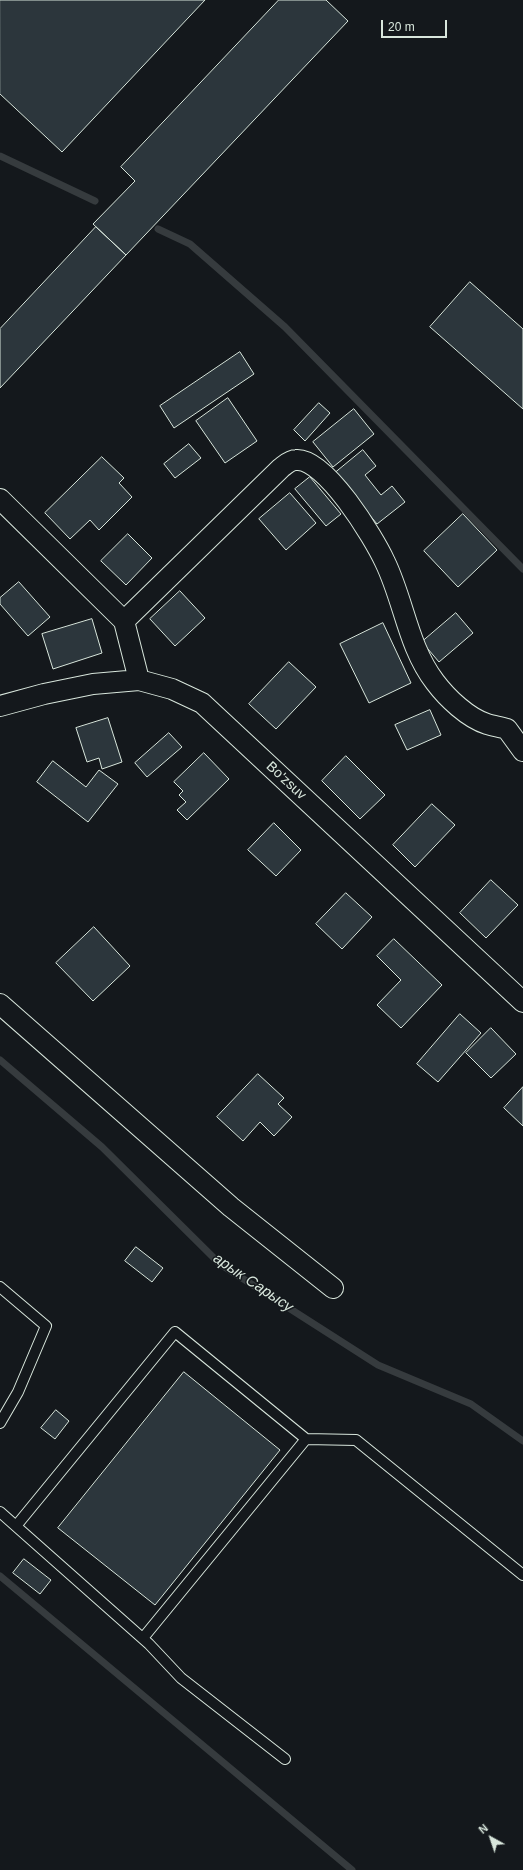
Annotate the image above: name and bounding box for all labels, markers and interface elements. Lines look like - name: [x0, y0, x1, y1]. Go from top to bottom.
- scale bar: [383, 12, 449, 38]
- text: 20 m: [388, 20, 415, 34]
- street label: Bo'zsuv: [263, 758, 309, 804]
- water label: арык Сарысу: [210, 1250, 296, 1316]
- north arrow: [471, 1818, 511, 1858]
- text: N: [476, 1822, 490, 1836]

